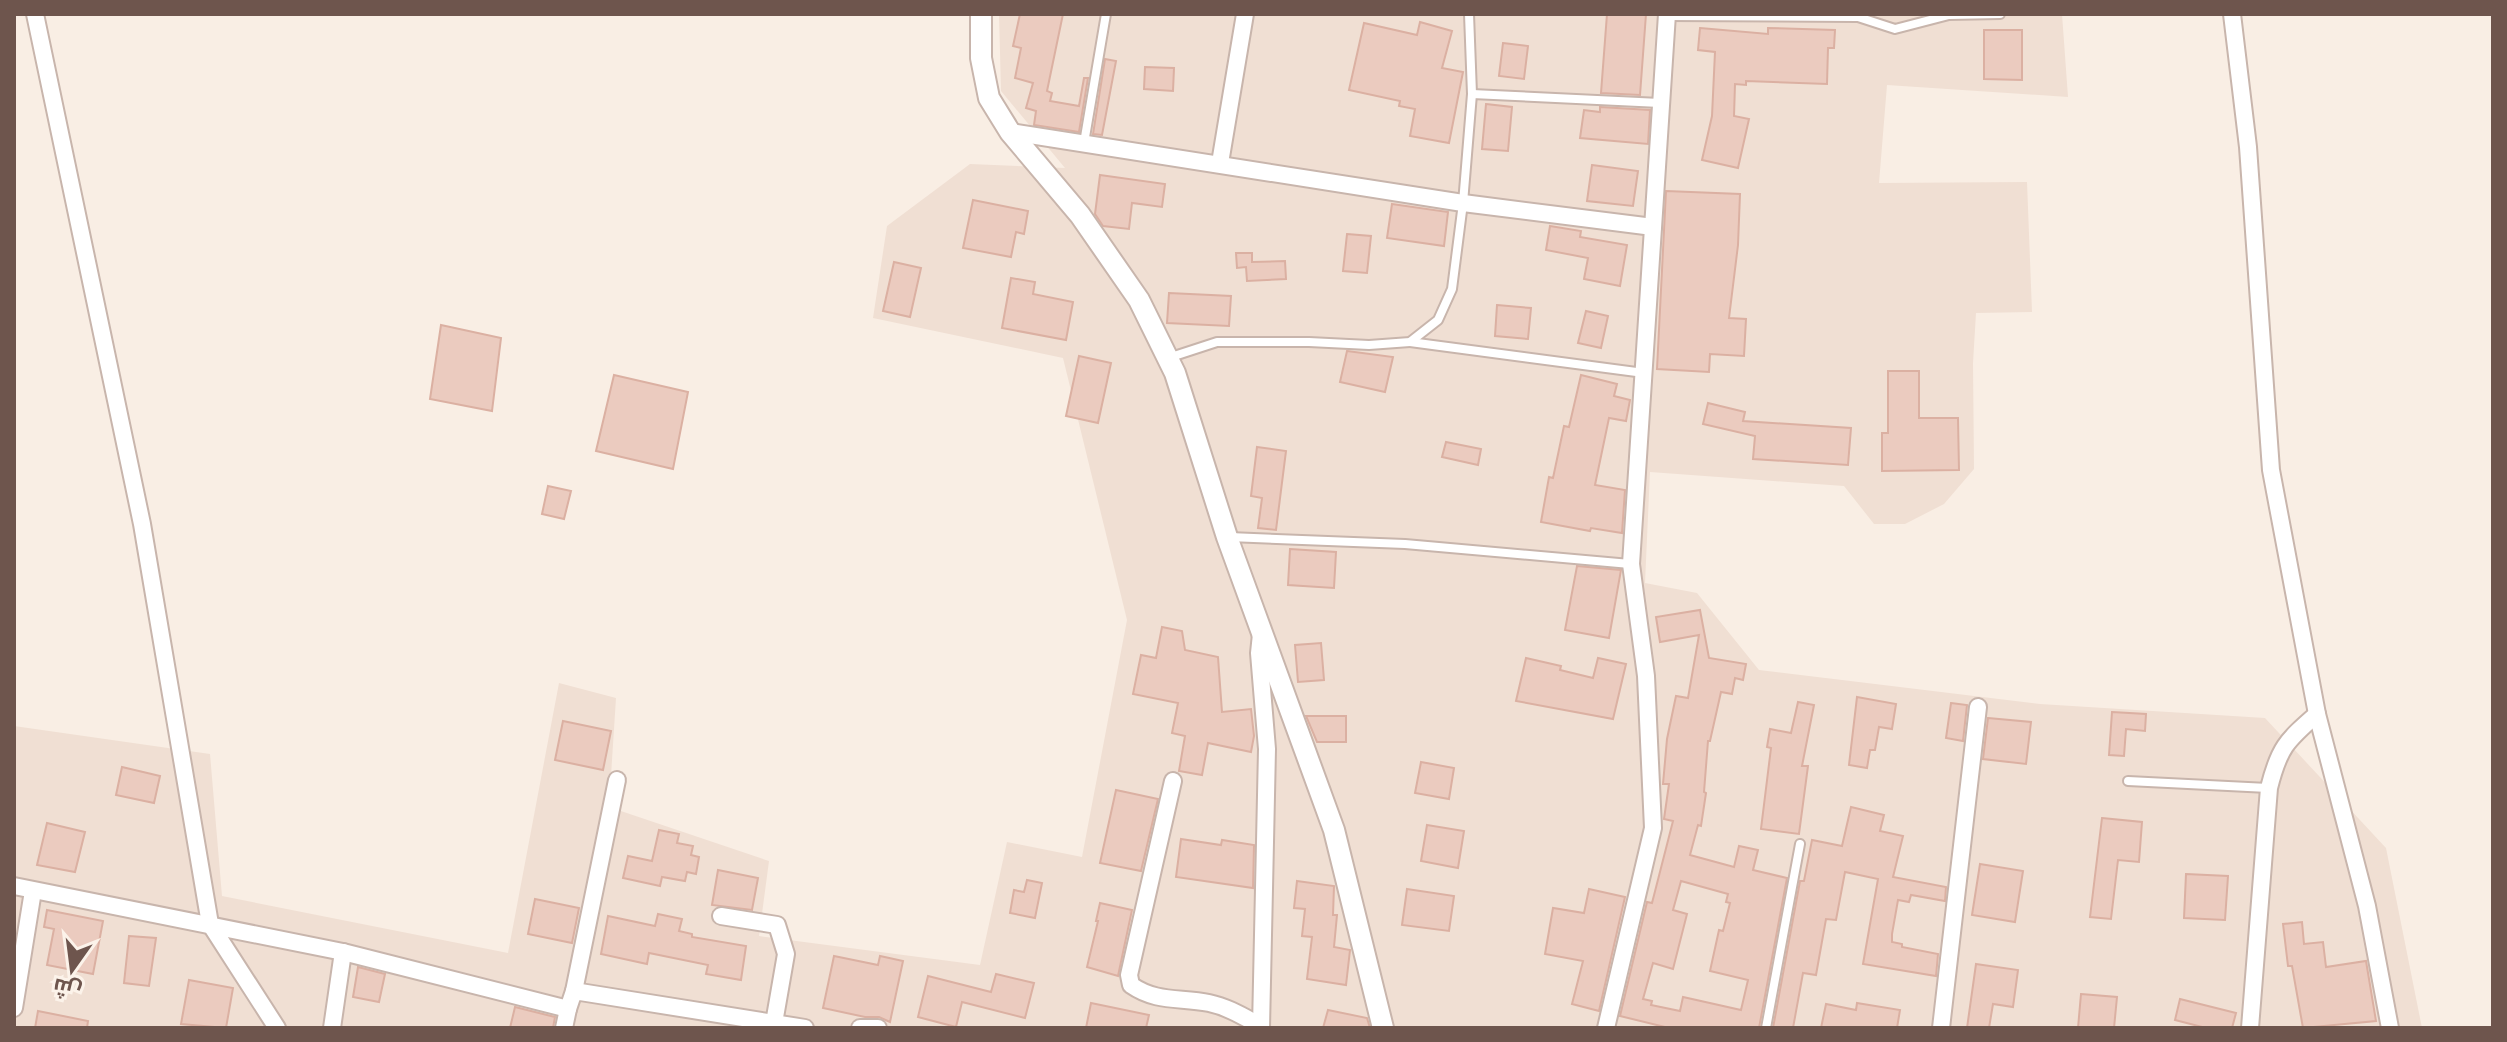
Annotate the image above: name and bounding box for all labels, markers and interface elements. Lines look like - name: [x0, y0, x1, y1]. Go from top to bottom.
- north arrow: [32, 930, 112, 1010]
- text: ش: [51, 970, 85, 1003]

